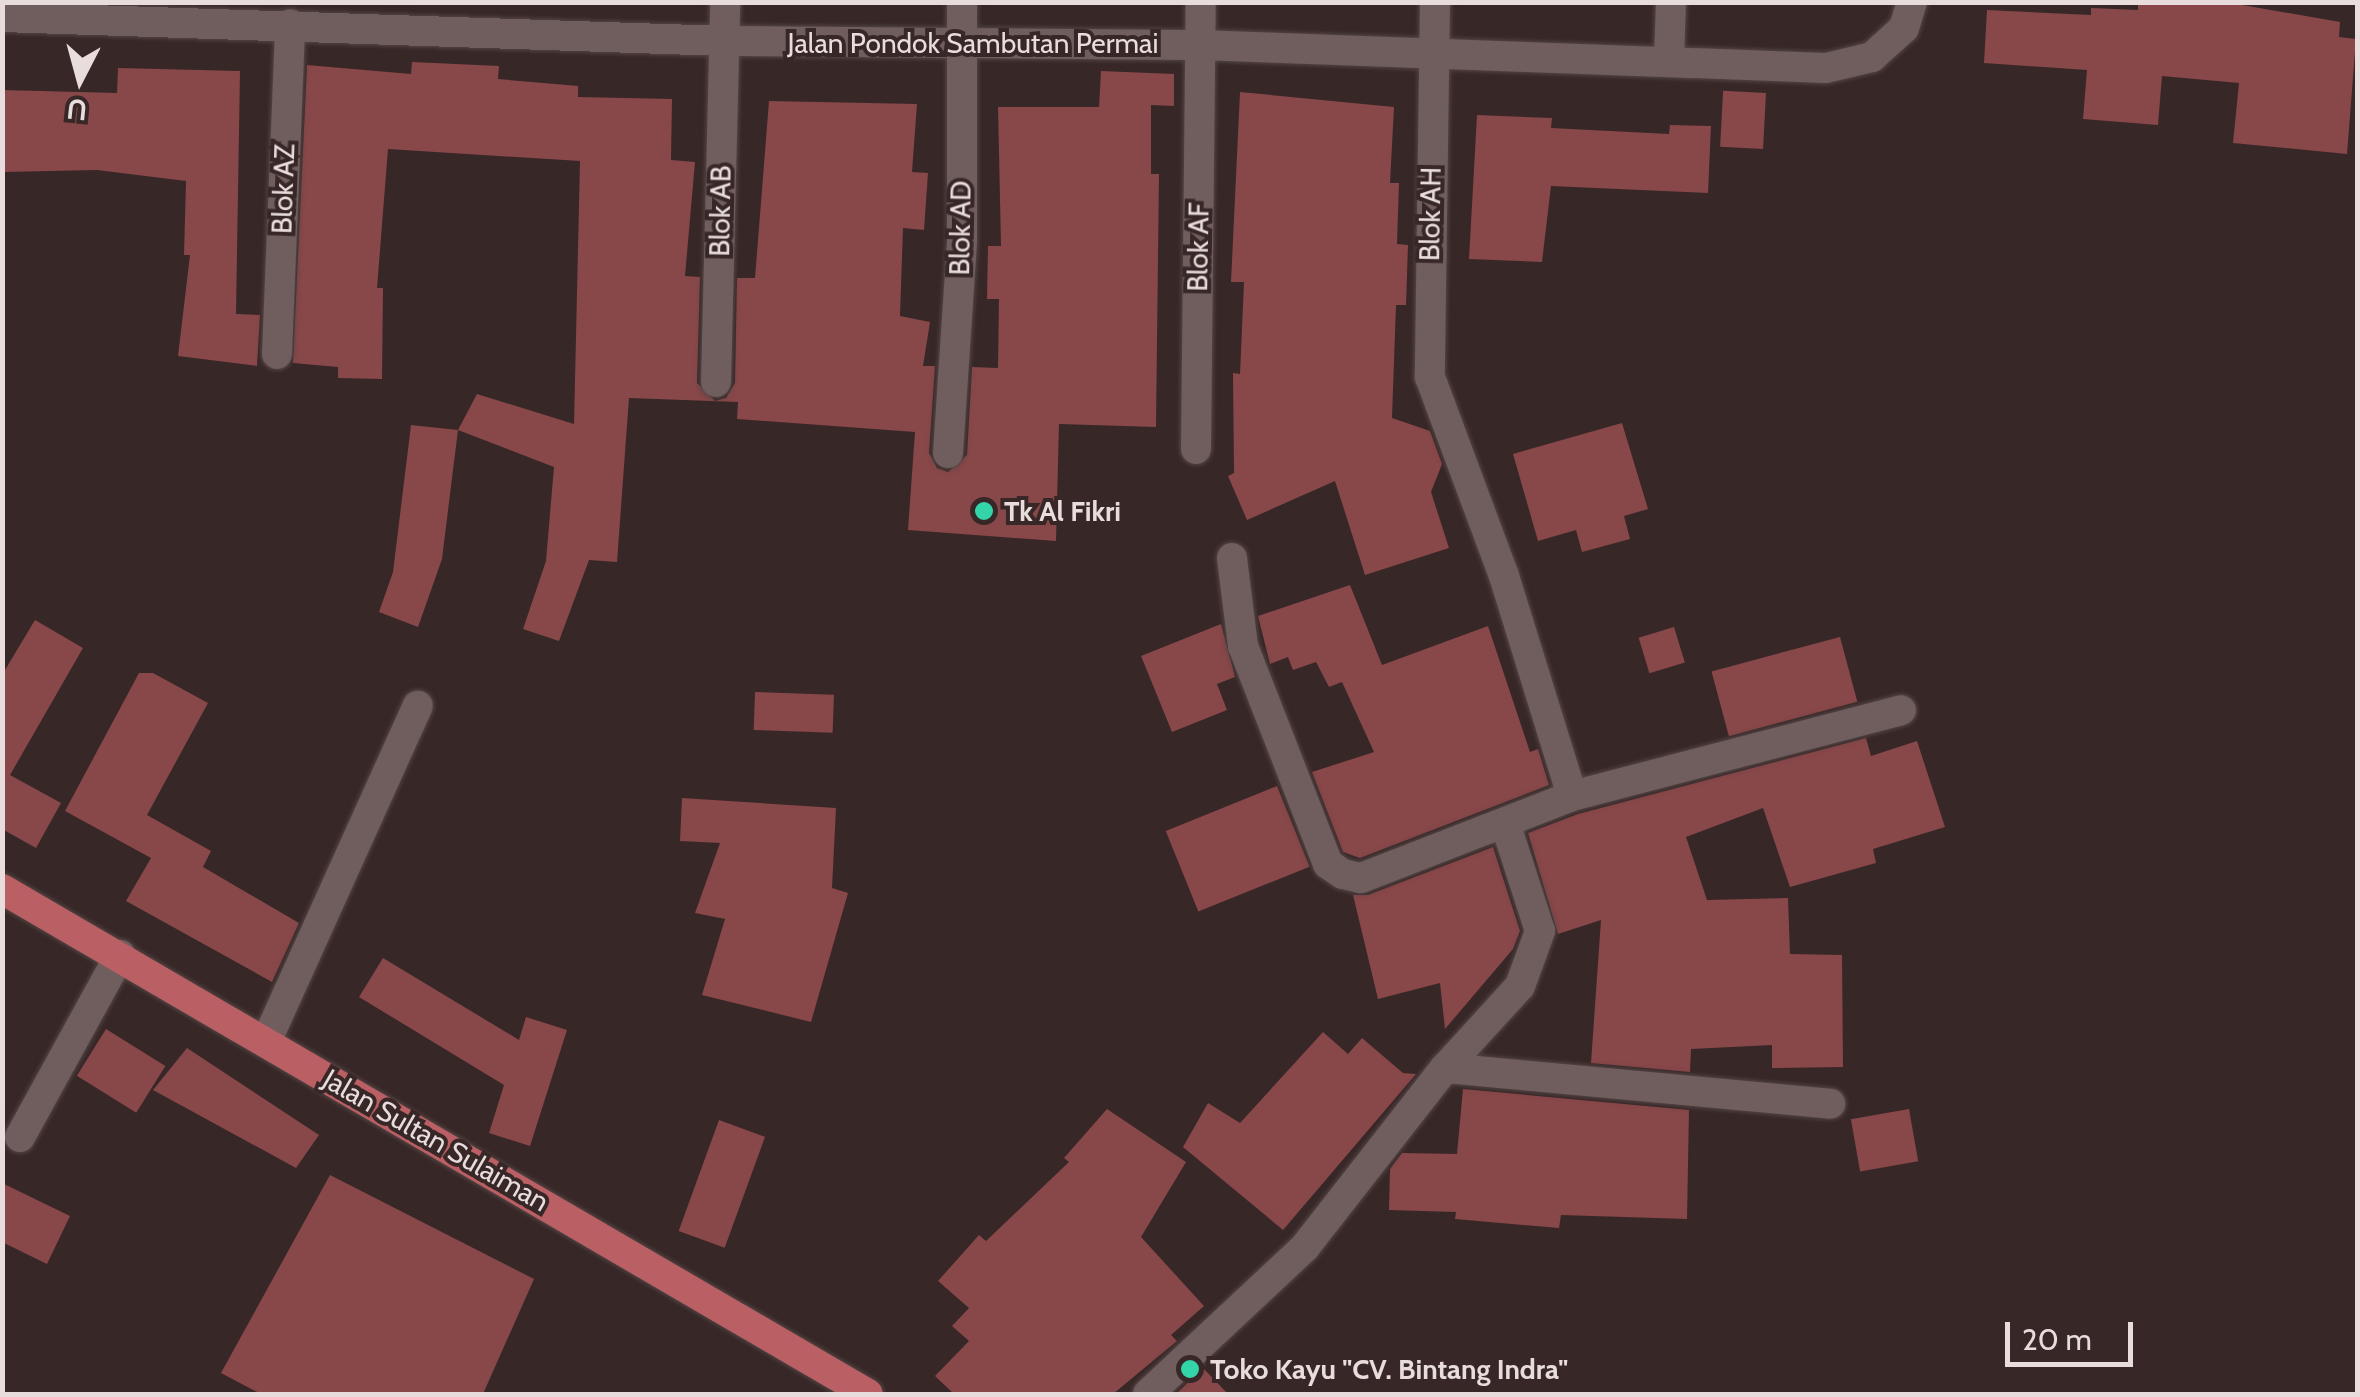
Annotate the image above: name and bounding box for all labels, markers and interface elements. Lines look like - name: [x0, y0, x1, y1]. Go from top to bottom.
- street label: Jalan Pondok Sambutan Permai: [788, 26, 1158, 60]
- north arrow: [30, 30, 130, 130]
- text: U: [65, 92, 89, 128]
- street label: Blok AZ: [265, 144, 301, 234]
- street label: Blok AB: [702, 165, 738, 257]
- street label: Blok AH: [1412, 167, 1448, 261]
- street label: Blok AD: [942, 180, 978, 276]
- street label: Blok AF: [1180, 202, 1216, 292]
- place label: Tk Al Fikri: [1004, 494, 1121, 528]
- marker: Tk Al Fikri: [973, 500, 995, 522]
- street label: Jalan Sultan Sulaiman: [317, 1062, 555, 1218]
- scale bar: [2010, 1302, 2138, 1364]
- text: 20 m: [2022, 1321, 2092, 1358]
- place label: Toko Kayu "CV. Bintang Indra": [1210, 1352, 1568, 1386]
- marker: Toko Kayu "CV. Bintang Indra": [1179, 1358, 1201, 1380]

